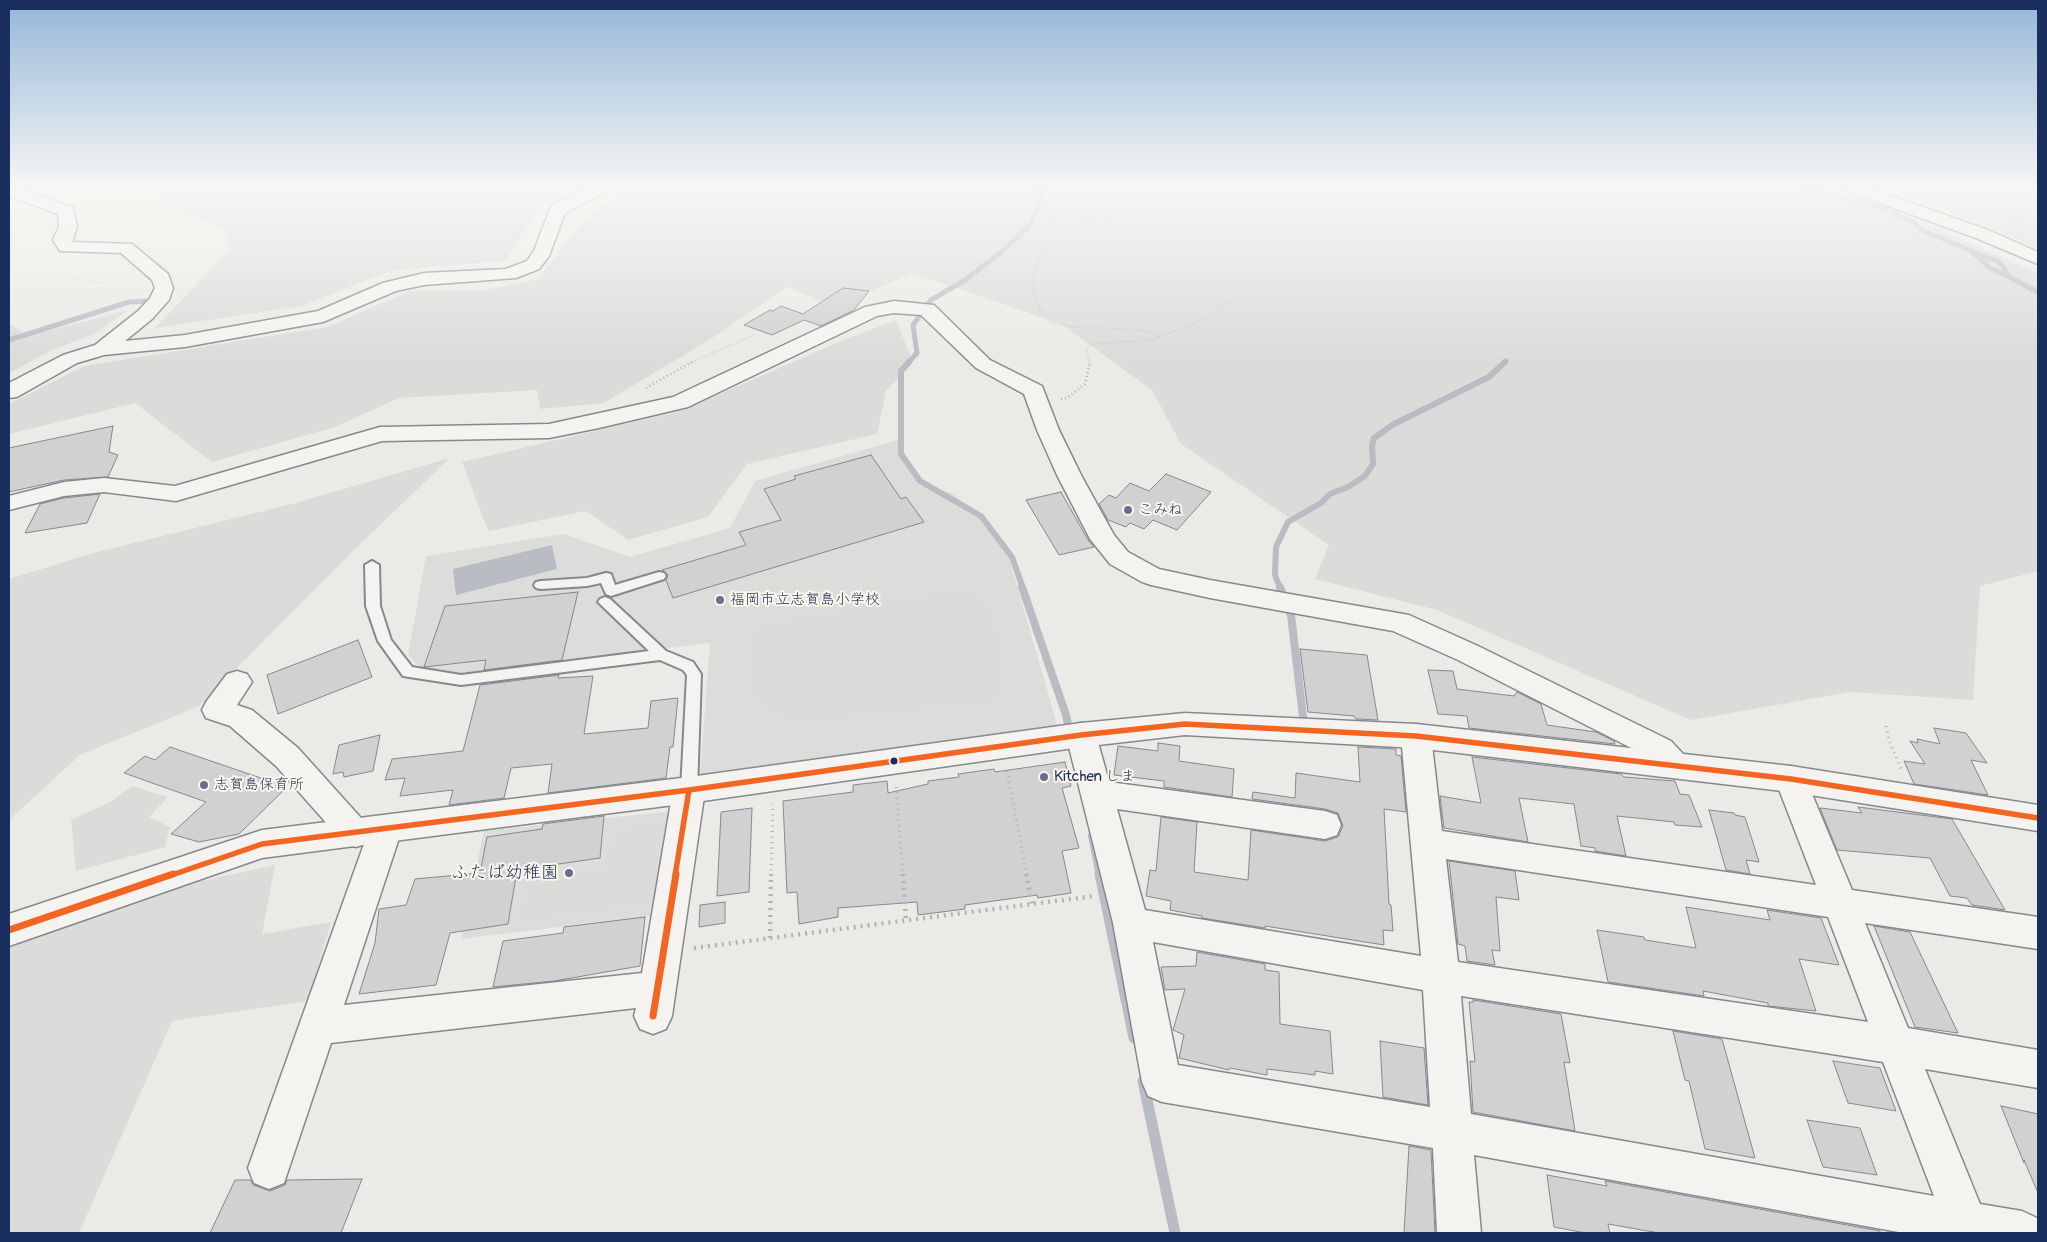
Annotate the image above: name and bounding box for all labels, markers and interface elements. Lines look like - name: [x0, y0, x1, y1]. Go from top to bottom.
- place label: こみね: [1138, 501, 1183, 519]
- marker: こみね: [1122, 504, 1134, 516]
- place label: 福岡市立志賀島小学校: [730, 591, 880, 609]
- marker: 福岡市立志賀島小学校: [714, 594, 726, 606]
- unlabelled marker: [889, 756, 899, 766]
- place label: Kitchen しま: [1054, 768, 1135, 786]
- marker: Kitchen しま: [1038, 771, 1050, 783]
- place label: 志賀島保育所: [214, 776, 304, 794]
- marker: 志賀島保育所: [198, 779, 210, 791]
- place label: ふたば幼稚園: [451, 862, 559, 884]
- marker: ふたば幼稚園: [563, 867, 575, 879]

